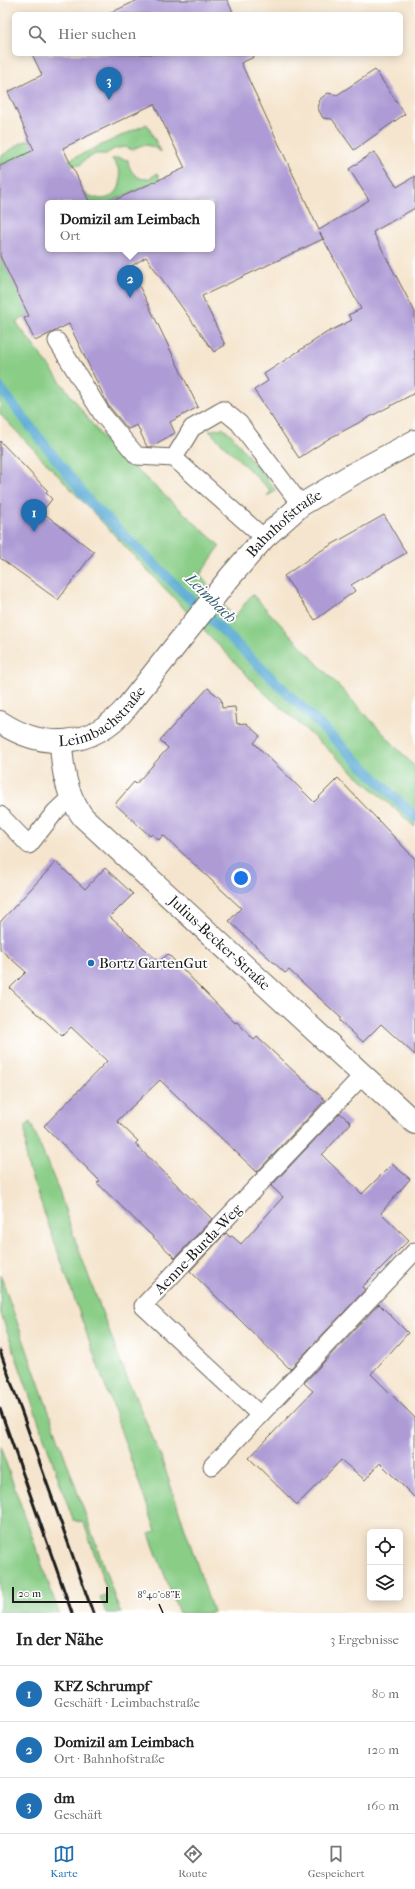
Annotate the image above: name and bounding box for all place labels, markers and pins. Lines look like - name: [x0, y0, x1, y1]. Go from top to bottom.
- pin: 3: [96, 67, 122, 100]
- pin: 2: [117, 265, 143, 298]
- pin: 1: [21, 499, 47, 532]
- place label: Bortz GartenGut: [99, 954, 208, 972]
- marker: Bortz GartenGut: [86, 958, 96, 968]

